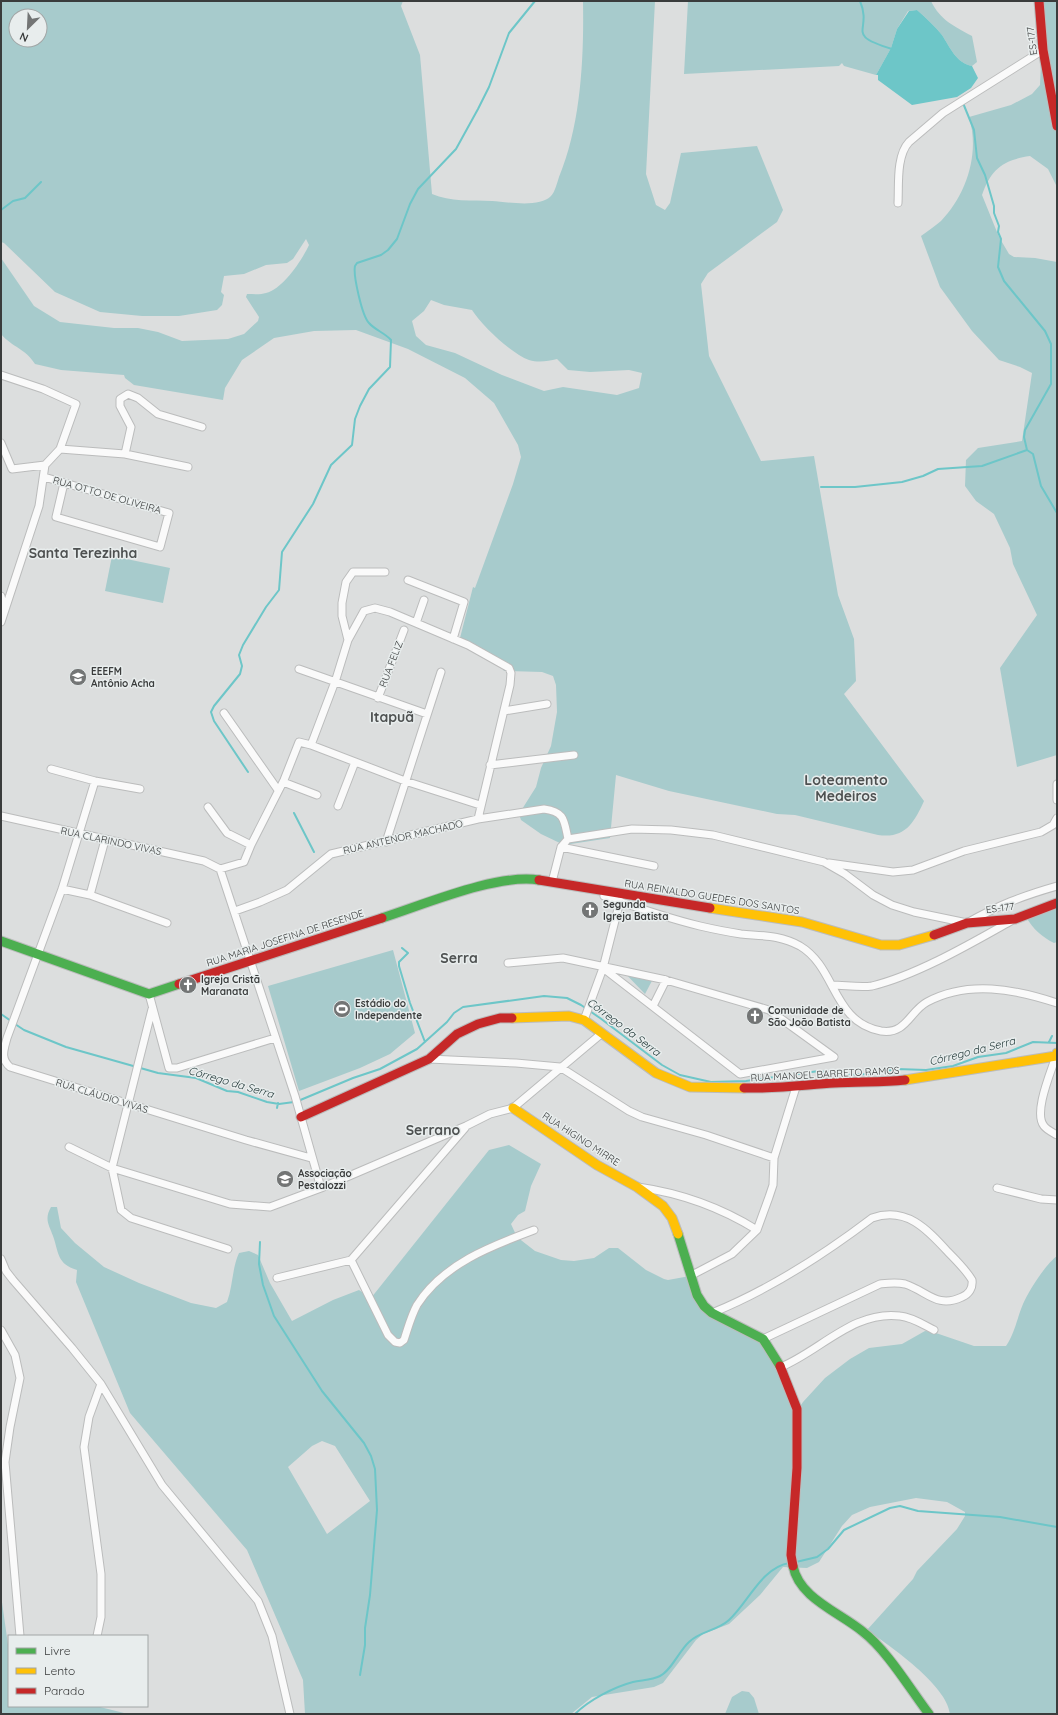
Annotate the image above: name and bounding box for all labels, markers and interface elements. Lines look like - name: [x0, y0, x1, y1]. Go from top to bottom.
- north arrow: [8, 8, 48, 48]
- street label: ES-177: [1024, 26, 1040, 56]
- text: N: [17, 29, 30, 45]
- street label: RUA OTTO DE OLIVEIRA: [51, 473, 163, 517]
- district label: Santa Terezinha: [29, 544, 137, 562]
- street label: RUA FELIZ: [376, 639, 406, 689]
- place label: EEEFM Antônio Acha: [91, 665, 155, 690]
- school or university icon: EEEFM Antônio Acha: [68, 667, 88, 687]
- district label: Itapuã: [370, 708, 414, 726]
- district label: Loteamento Medeiros: [804, 771, 888, 805]
- street label: RUA ANTENOR MACHADO: [342, 817, 464, 857]
- street label: RUA CLARINDO VIVAS: [59, 824, 163, 858]
- street label: RUA REINALDO GUEDES DOS SANTOS: [624, 877, 801, 917]
- place label: Segunda Igreja Batista: [603, 898, 668, 923]
- church icon: Segunda Igreja Batista: [580, 900, 600, 920]
- street label: ES-177: [985, 900, 1015, 916]
- street label: RUA MARIA JOSEFINA DE RESENDE: [205, 906, 366, 970]
- district label: Serra: [440, 949, 478, 967]
- place label: Igreja Cristã Maranata: [201, 973, 260, 998]
- church icon: Igreja Cristã Maranata: [178, 975, 198, 995]
- water label: Córrego da Serra: [585, 995, 665, 1060]
- place label: Estádio do Independente: [355, 997, 422, 1022]
- sports icon: Estádio do Independente: [332, 999, 352, 1019]
- place label: Comunidade de São João Batista: [768, 1004, 851, 1029]
- church icon: Comunidade de São João Batista: [745, 1006, 765, 1026]
- water label: Córrego da Serra: [927, 1033, 1018, 1068]
- water label: Córrego da Serra: [187, 1063, 277, 1101]
- street label: RUA MANOEL BARRETO RAMOS: [750, 1064, 900, 1084]
- street label: RUA CLÁUDIO VIVAS: [54, 1076, 150, 1116]
- street label: RUA HIGINO MIRRE: [540, 1109, 622, 1169]
- district label: Serrano: [406, 1121, 460, 1139]
- place label: Associação Pestalozzi: [298, 1167, 352, 1192]
- school or university icon: Associação Pestalozzi: [275, 1169, 295, 1189]
- legend: [8, 1635, 148, 1707]
- text: Livre: [44, 1643, 71, 1658]
- text: Lento: [44, 1663, 75, 1678]
- text: Parado: [44, 1683, 85, 1698]

